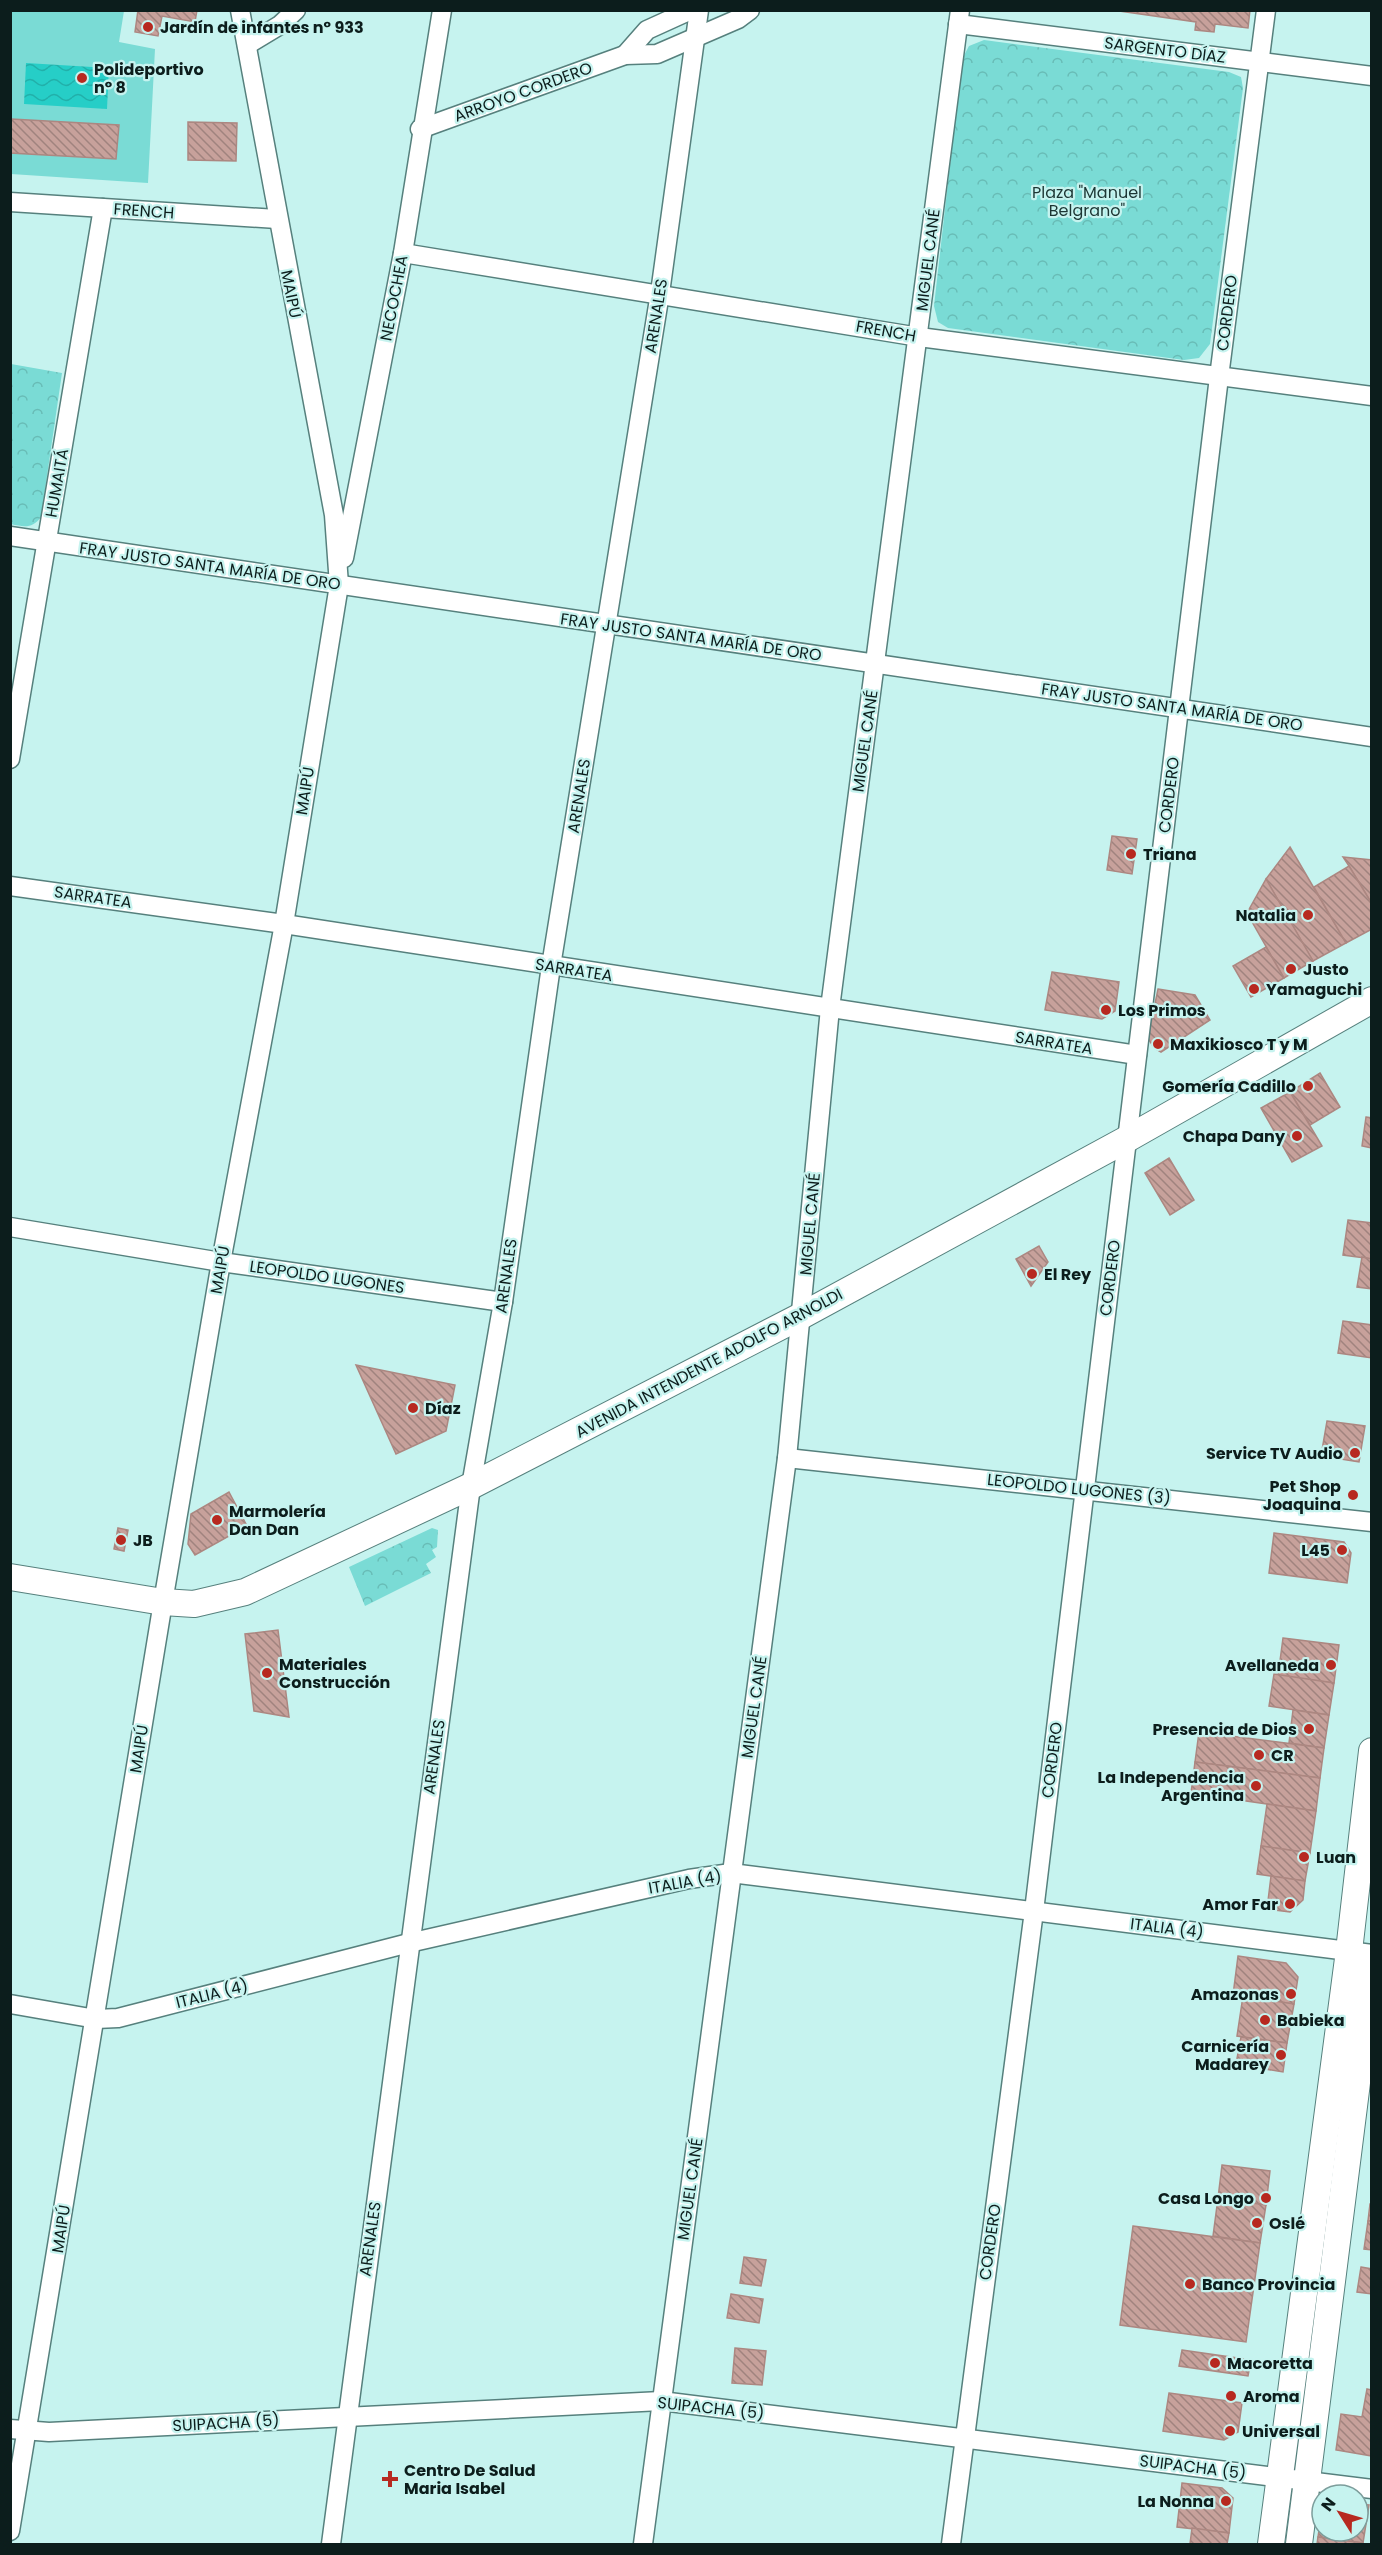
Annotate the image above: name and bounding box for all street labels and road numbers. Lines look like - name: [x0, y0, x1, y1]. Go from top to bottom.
- street label: SARGENTO DÍAZ: [1103, 31, 1227, 69]
- street label: ARROYO CORDERO: [451, 56, 595, 128]
- street label: FRENCH: [113, 197, 175, 225]
- street label: MIGUEL CANÉ: [910, 208, 946, 312]
- street label: NECOCHEA: [374, 253, 414, 343]
- street label: MAIPÚ: [275, 268, 307, 320]
- street label: CORDERO: [1211, 274, 1243, 352]
- street label: ARENALES: [639, 277, 673, 355]
- street label: FRENCH: [854, 314, 918, 348]
- street label: HUMAITÁ: [40, 446, 74, 519]
- street label: FRAY JUSTO SANTA MARÍA DE ORO: [78, 536, 342, 596]
- street label: FRAY JUSTO SANTA MARÍA DE ORO: [559, 607, 823, 667]
- street label: FRAY JUSTO SANTA MARÍA DE ORO: [1040, 677, 1304, 737]
- street label: MIGUEL CANÉ: [846, 688, 884, 794]
- street label: CORDERO: [1153, 756, 1185, 834]
- street label: ARENALES: [562, 757, 596, 835]
- street label: MAIPÚ: [290, 765, 320, 817]
- street label: SARRATEA: [53, 880, 133, 914]
- street label: SARRATEA: [534, 953, 615, 987]
- street label: SARRATEA: [1014, 1026, 1095, 1060]
- street label: MIGUEL CANÉ: [794, 1172, 826, 1276]
- street label: ARENALES: [489, 1237, 523, 1315]
- street label: CORDERO: [1094, 1239, 1126, 1317]
- street label: MAIPÚ: [204, 1244, 236, 1296]
- street label: LEOPOLDO LUGONES: [248, 1255, 406, 1299]
- street label: AVENIDA INTENDENTE ADOLFO ARNOLDI: [571, 1283, 847, 1443]
- street label: LEOPOLDO LUGONES (3): [986, 1468, 1172, 1510]
- street label: MIGUEL CANÉ: [735, 1654, 773, 1760]
- street label: ARENALES: [417, 1718, 451, 1796]
- street label: CORDERO: [1036, 1721, 1068, 1799]
- street label: MAIPÚ: [124, 1723, 154, 1775]
- street label: ITALIA (4): [647, 1864, 723, 1900]
- street label: ITALIA (4): [1129, 1912, 1205, 1944]
- street label: ITALIA (4): [173, 1974, 251, 2014]
- street label: MIGUEL CANÉ: [671, 2136, 709, 2242]
- street label: ARENALES: [353, 2200, 387, 2278]
- street label: MAIPÚ: [46, 2203, 76, 2255]
- street label: CORDERO: [973, 2203, 1007, 2281]
- street label: SUIPACHA (5): [656, 2391, 766, 2425]
- street label: SUIPACHA (5): [172, 2409, 280, 2437]
- street label: SUIPACHA (5): [1138, 2449, 1248, 2485]

